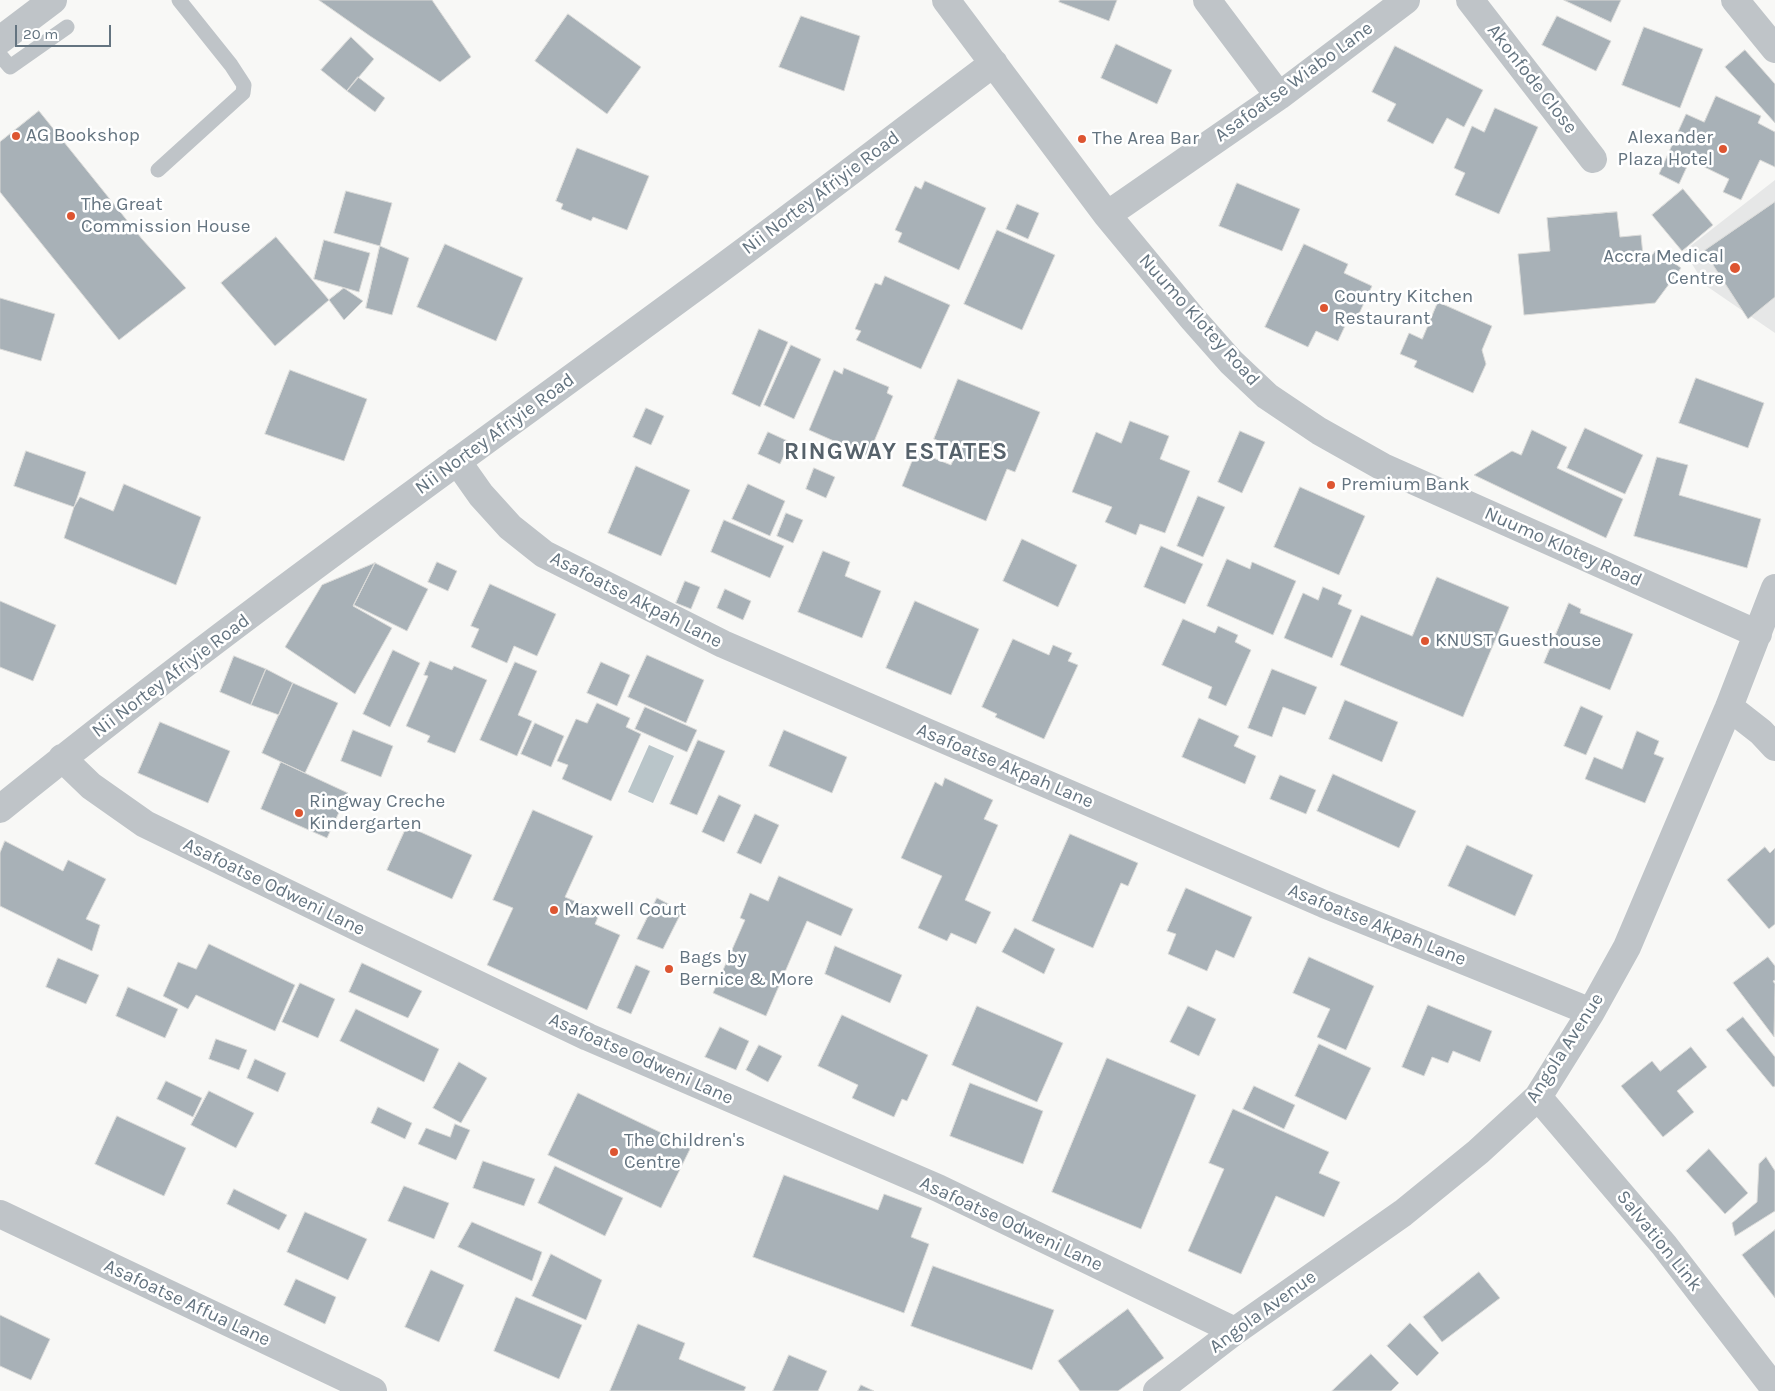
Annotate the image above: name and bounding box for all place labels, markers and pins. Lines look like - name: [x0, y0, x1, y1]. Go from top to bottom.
- place label: AG Bookshop: [26, 125, 140, 147]
- place label: Alexander Plaza Hotel: [1617, 127, 1713, 171]
- place label: The Area Bar: [1092, 128, 1199, 150]
- marker: AG Bookshop: [10, 130, 22, 142]
- marker: The Area Bar: [1076, 133, 1088, 145]
- marker: Alexander Plaza Hotel: [1717, 143, 1729, 155]
- place label: The Great Commission House: [81, 194, 251, 238]
- marker: The Great Commission House: [65, 210, 77, 222]
- place label: Accra Medical Centre: [1603, 246, 1724, 290]
- marker: Accra Medical Centre: [1728, 261, 1742, 275]
- place label: Country Kitchen Restaurant: [1334, 286, 1473, 330]
- marker: Country Kitchen Restaurant: [1318, 302, 1330, 314]
- place label: Premium Bank: [1341, 474, 1470, 496]
- marker: Premium Bank: [1325, 479, 1337, 491]
- place label: KNUST Guesthouse: [1435, 630, 1601, 652]
- marker: KNUST Guesthouse: [1419, 635, 1431, 647]
- place label: Ringway Creche Kindergarten: [309, 791, 445, 835]
- marker: Ringway Creche Kindergarten: [293, 807, 305, 819]
- place label: Maxwell Court: [564, 899, 686, 921]
- marker: Maxwell Court: [548, 904, 560, 916]
- place label: Bags by Bernice & More: [679, 947, 814, 991]
- marker: Bags by Bernice & More: [663, 963, 675, 975]
- place label: The Children's Centre: [624, 1130, 745, 1174]
- marker: The Children's Centre: [608, 1146, 620, 1158]

